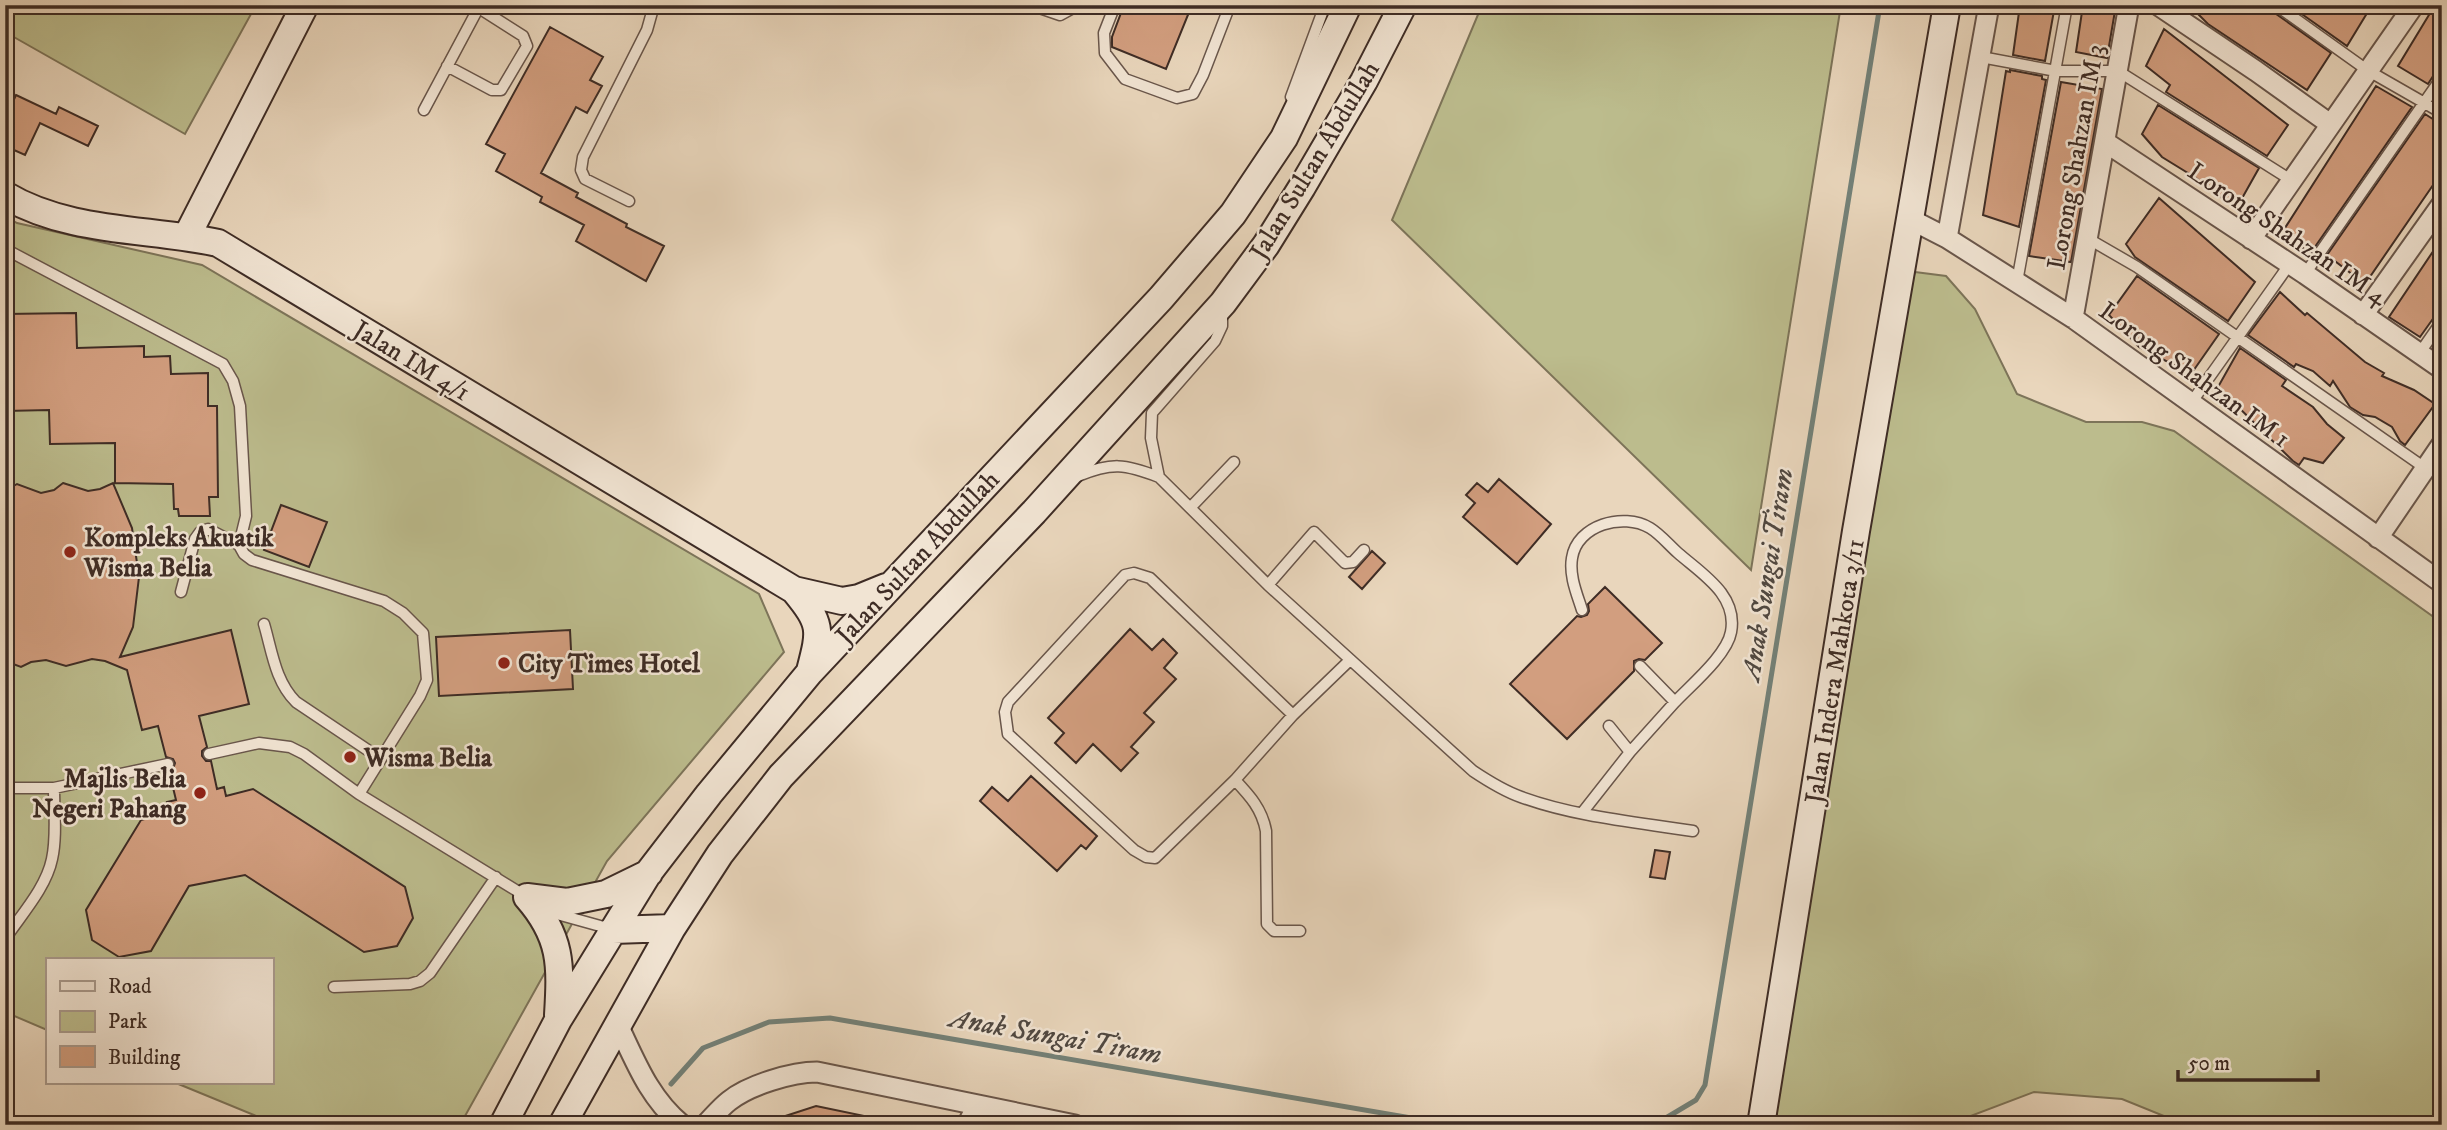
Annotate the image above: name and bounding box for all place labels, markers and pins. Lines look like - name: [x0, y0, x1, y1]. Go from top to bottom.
- place label: Kompleks Akuatik Wisma Belia: [83, 522, 275, 585]
- marker: Kompleks Akuatik Wisma Belia: [62, 544, 78, 560]
- place label: City Times Hotel: [518, 648, 701, 681]
- marker: City Times Hotel: [496, 655, 512, 671]
- place label: Wisma Belia: [363, 742, 493, 775]
- marker: Wisma Belia: [342, 749, 358, 765]
- place label: Majlis Belia Negeri Pahang: [32, 763, 187, 826]
- marker: Majlis Belia Negeri Pahang: [192, 785, 208, 801]

